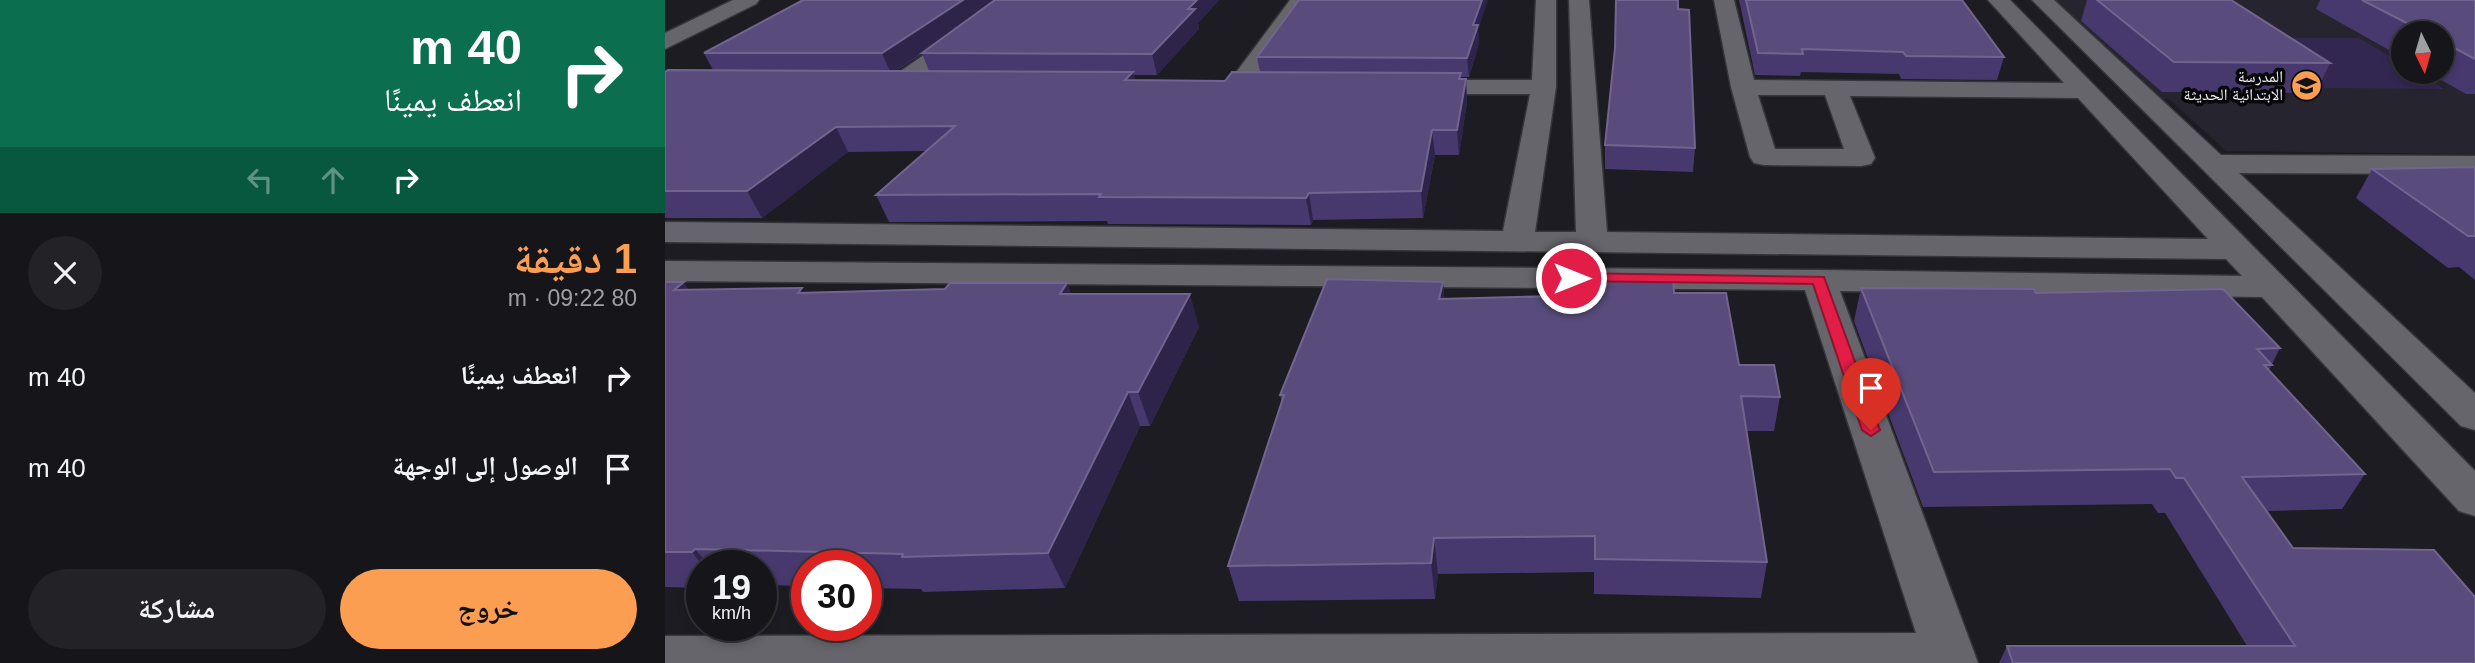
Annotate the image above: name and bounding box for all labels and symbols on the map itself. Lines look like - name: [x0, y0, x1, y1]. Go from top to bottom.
- north arrow: [2391, 21, 2453, 84]
- place label: المدرسة الابتدائية الحديثة: [2184, 68, 2283, 103]
- school or university icon: المدرسة الابتدائية الحديثة: [2289, 68, 2323, 102]
- position arrow: [1534, 241, 1608, 315]
- pin: [1841, 358, 1901, 430]
- speed limit sign: 30: [791, 550, 882, 641]

